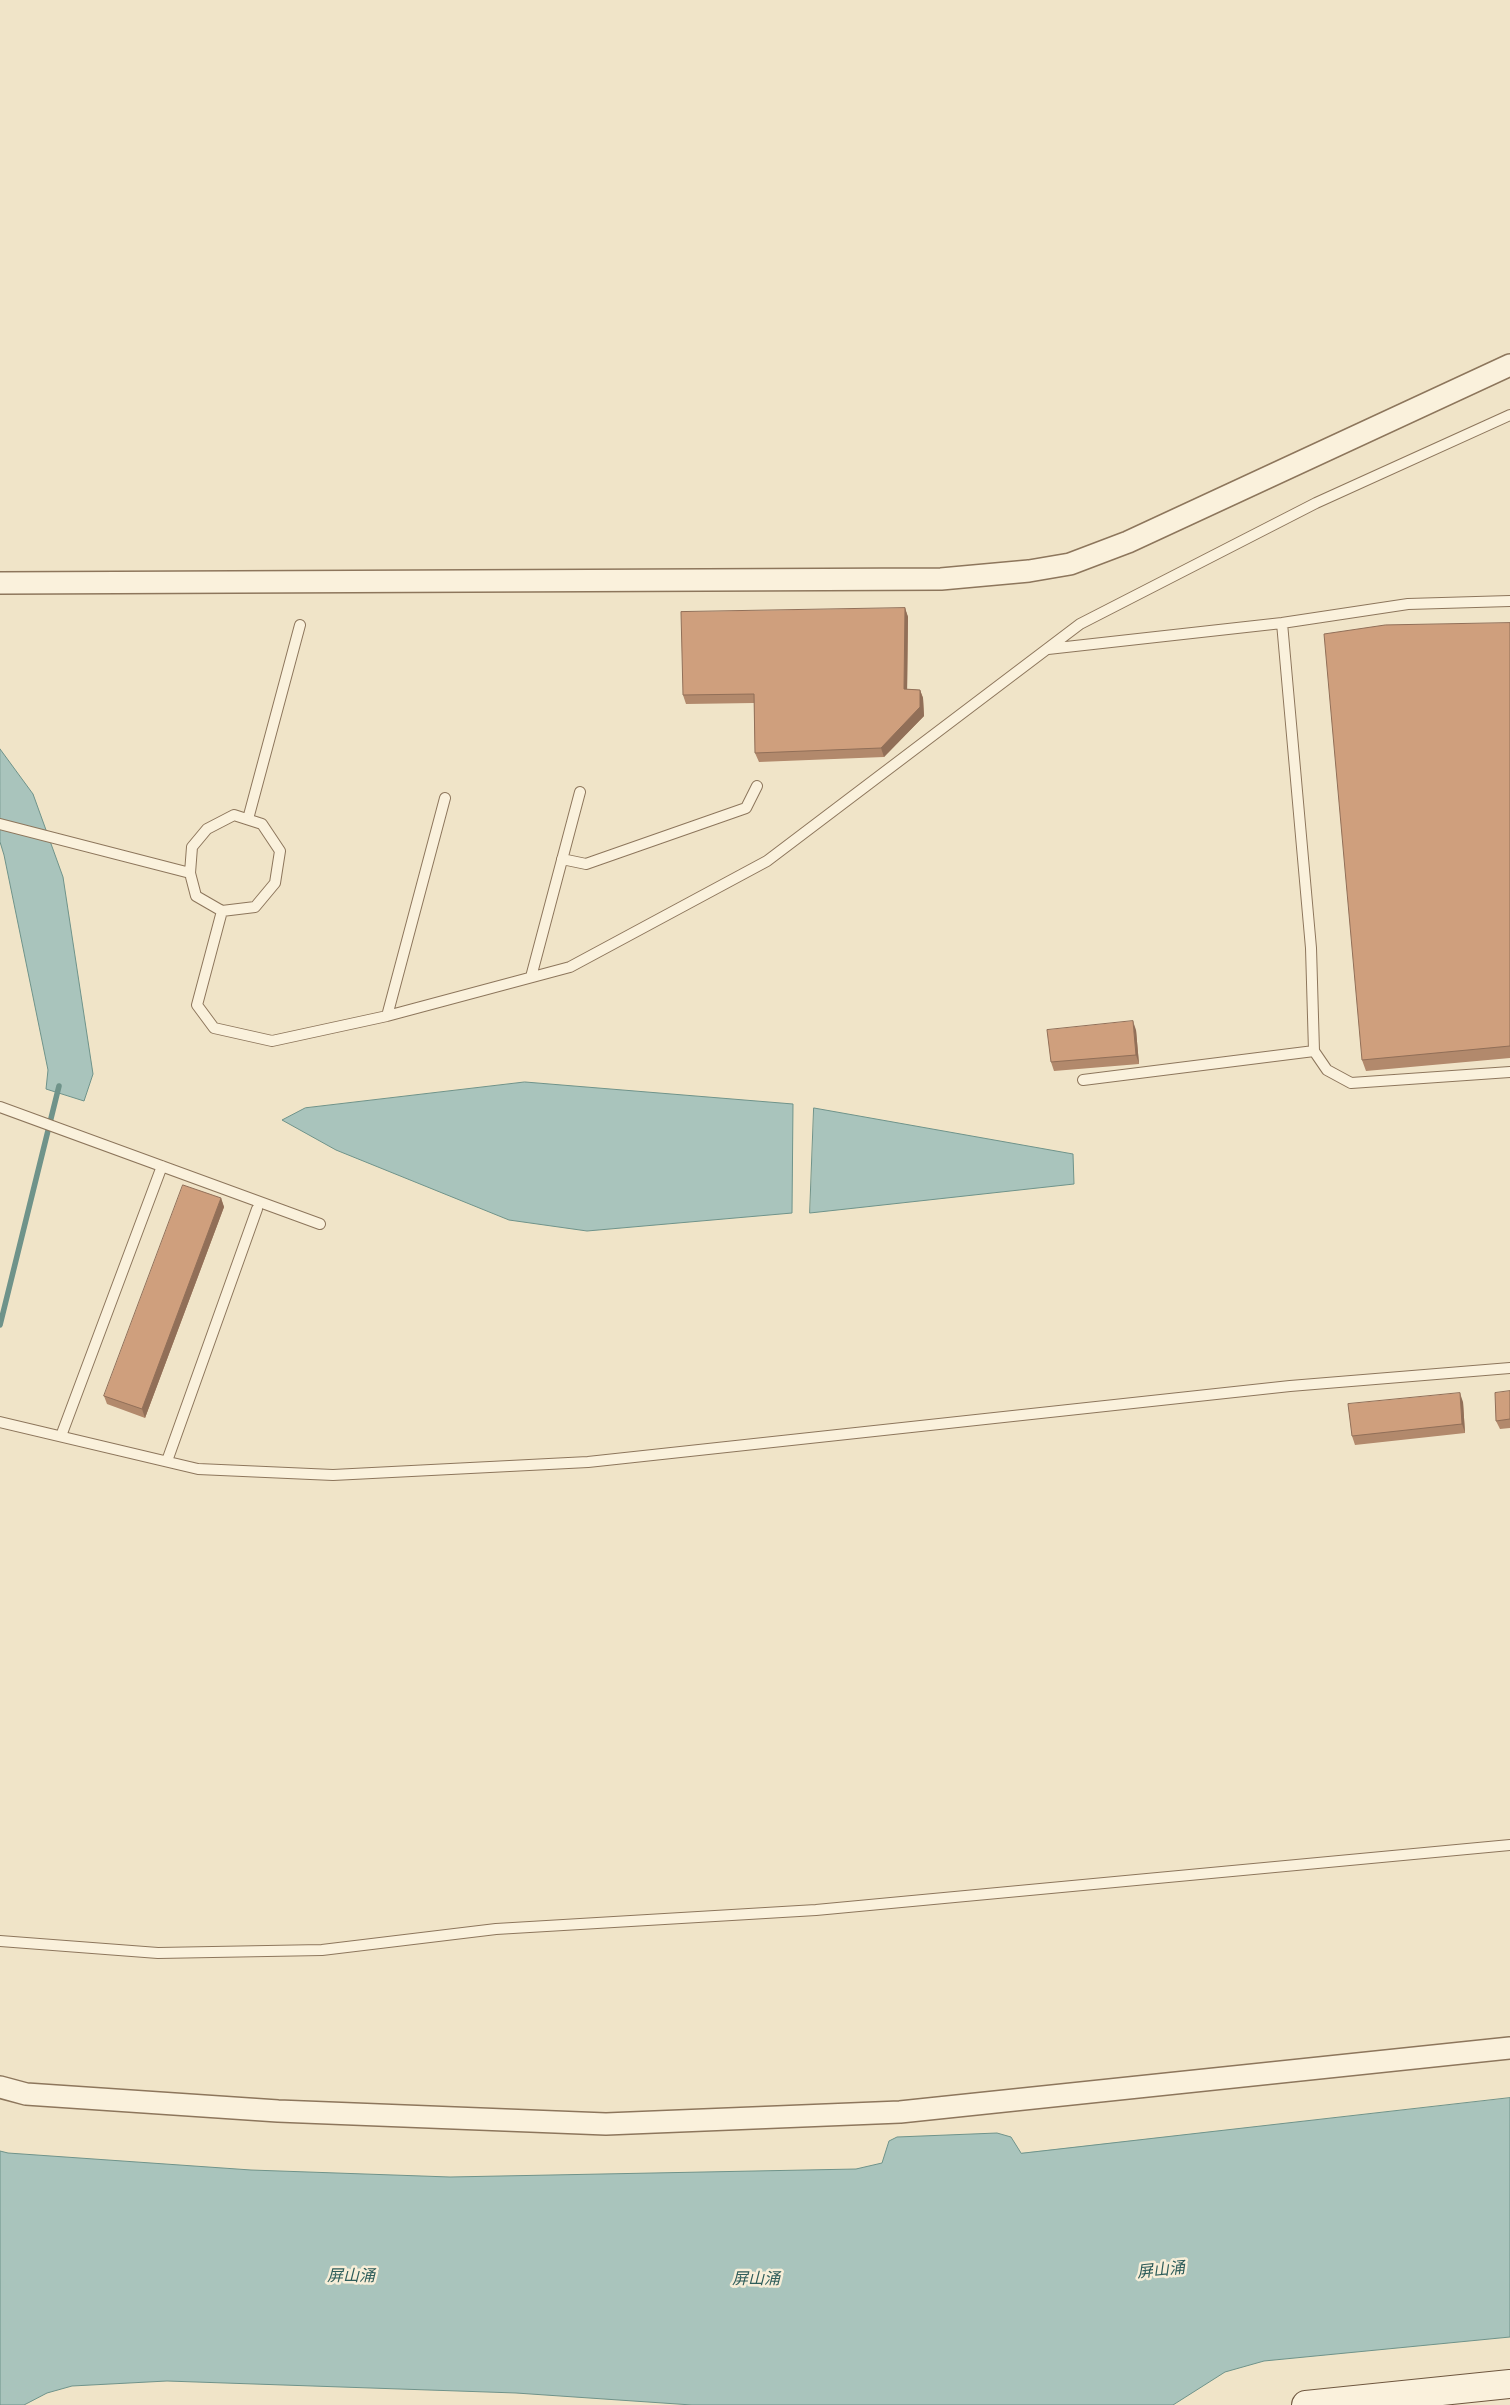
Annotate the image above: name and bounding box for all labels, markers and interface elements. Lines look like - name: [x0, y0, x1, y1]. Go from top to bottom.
- water label: 屏山涌: [1136, 2259, 1186, 2283]
- water label: 屏山涌: [327, 2267, 375, 2287]
- water label: 屏山涌: [732, 2270, 780, 2290]

